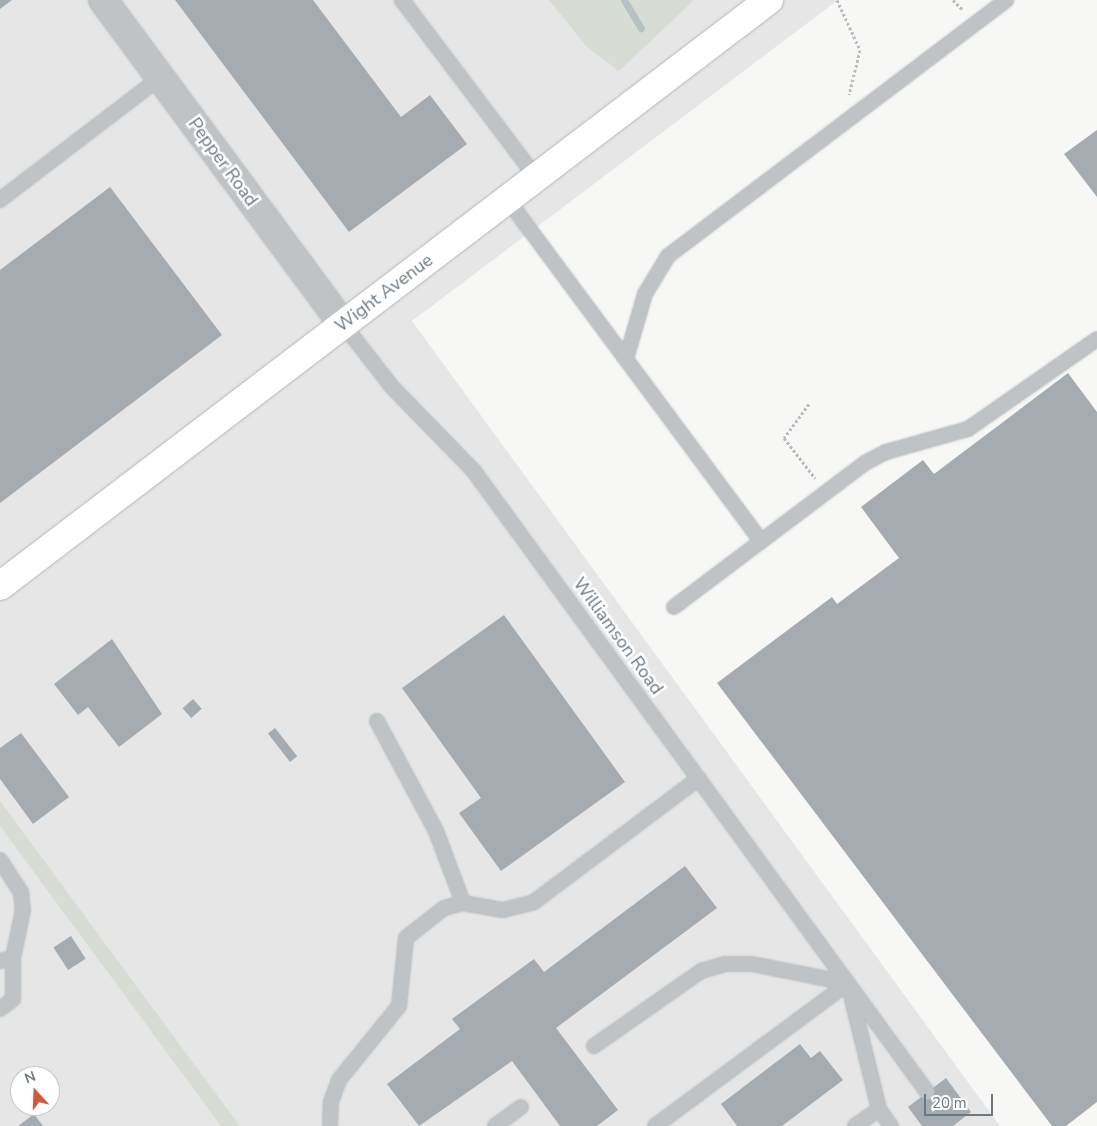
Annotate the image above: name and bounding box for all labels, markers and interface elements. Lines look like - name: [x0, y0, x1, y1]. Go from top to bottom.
- street label: Pepper Road: [184, 114, 262, 210]
- street label: Wight Avenue: [331, 249, 437, 337]
- street label: Williamson Road: [568, 573, 668, 699]
- north arrow: [10, 1066, 60, 1116]
- text: N: [22, 1067, 38, 1088]
- scale bar: [927, 1084, 996, 1116]
- text: 20 m: [932, 1093, 967, 1113]

